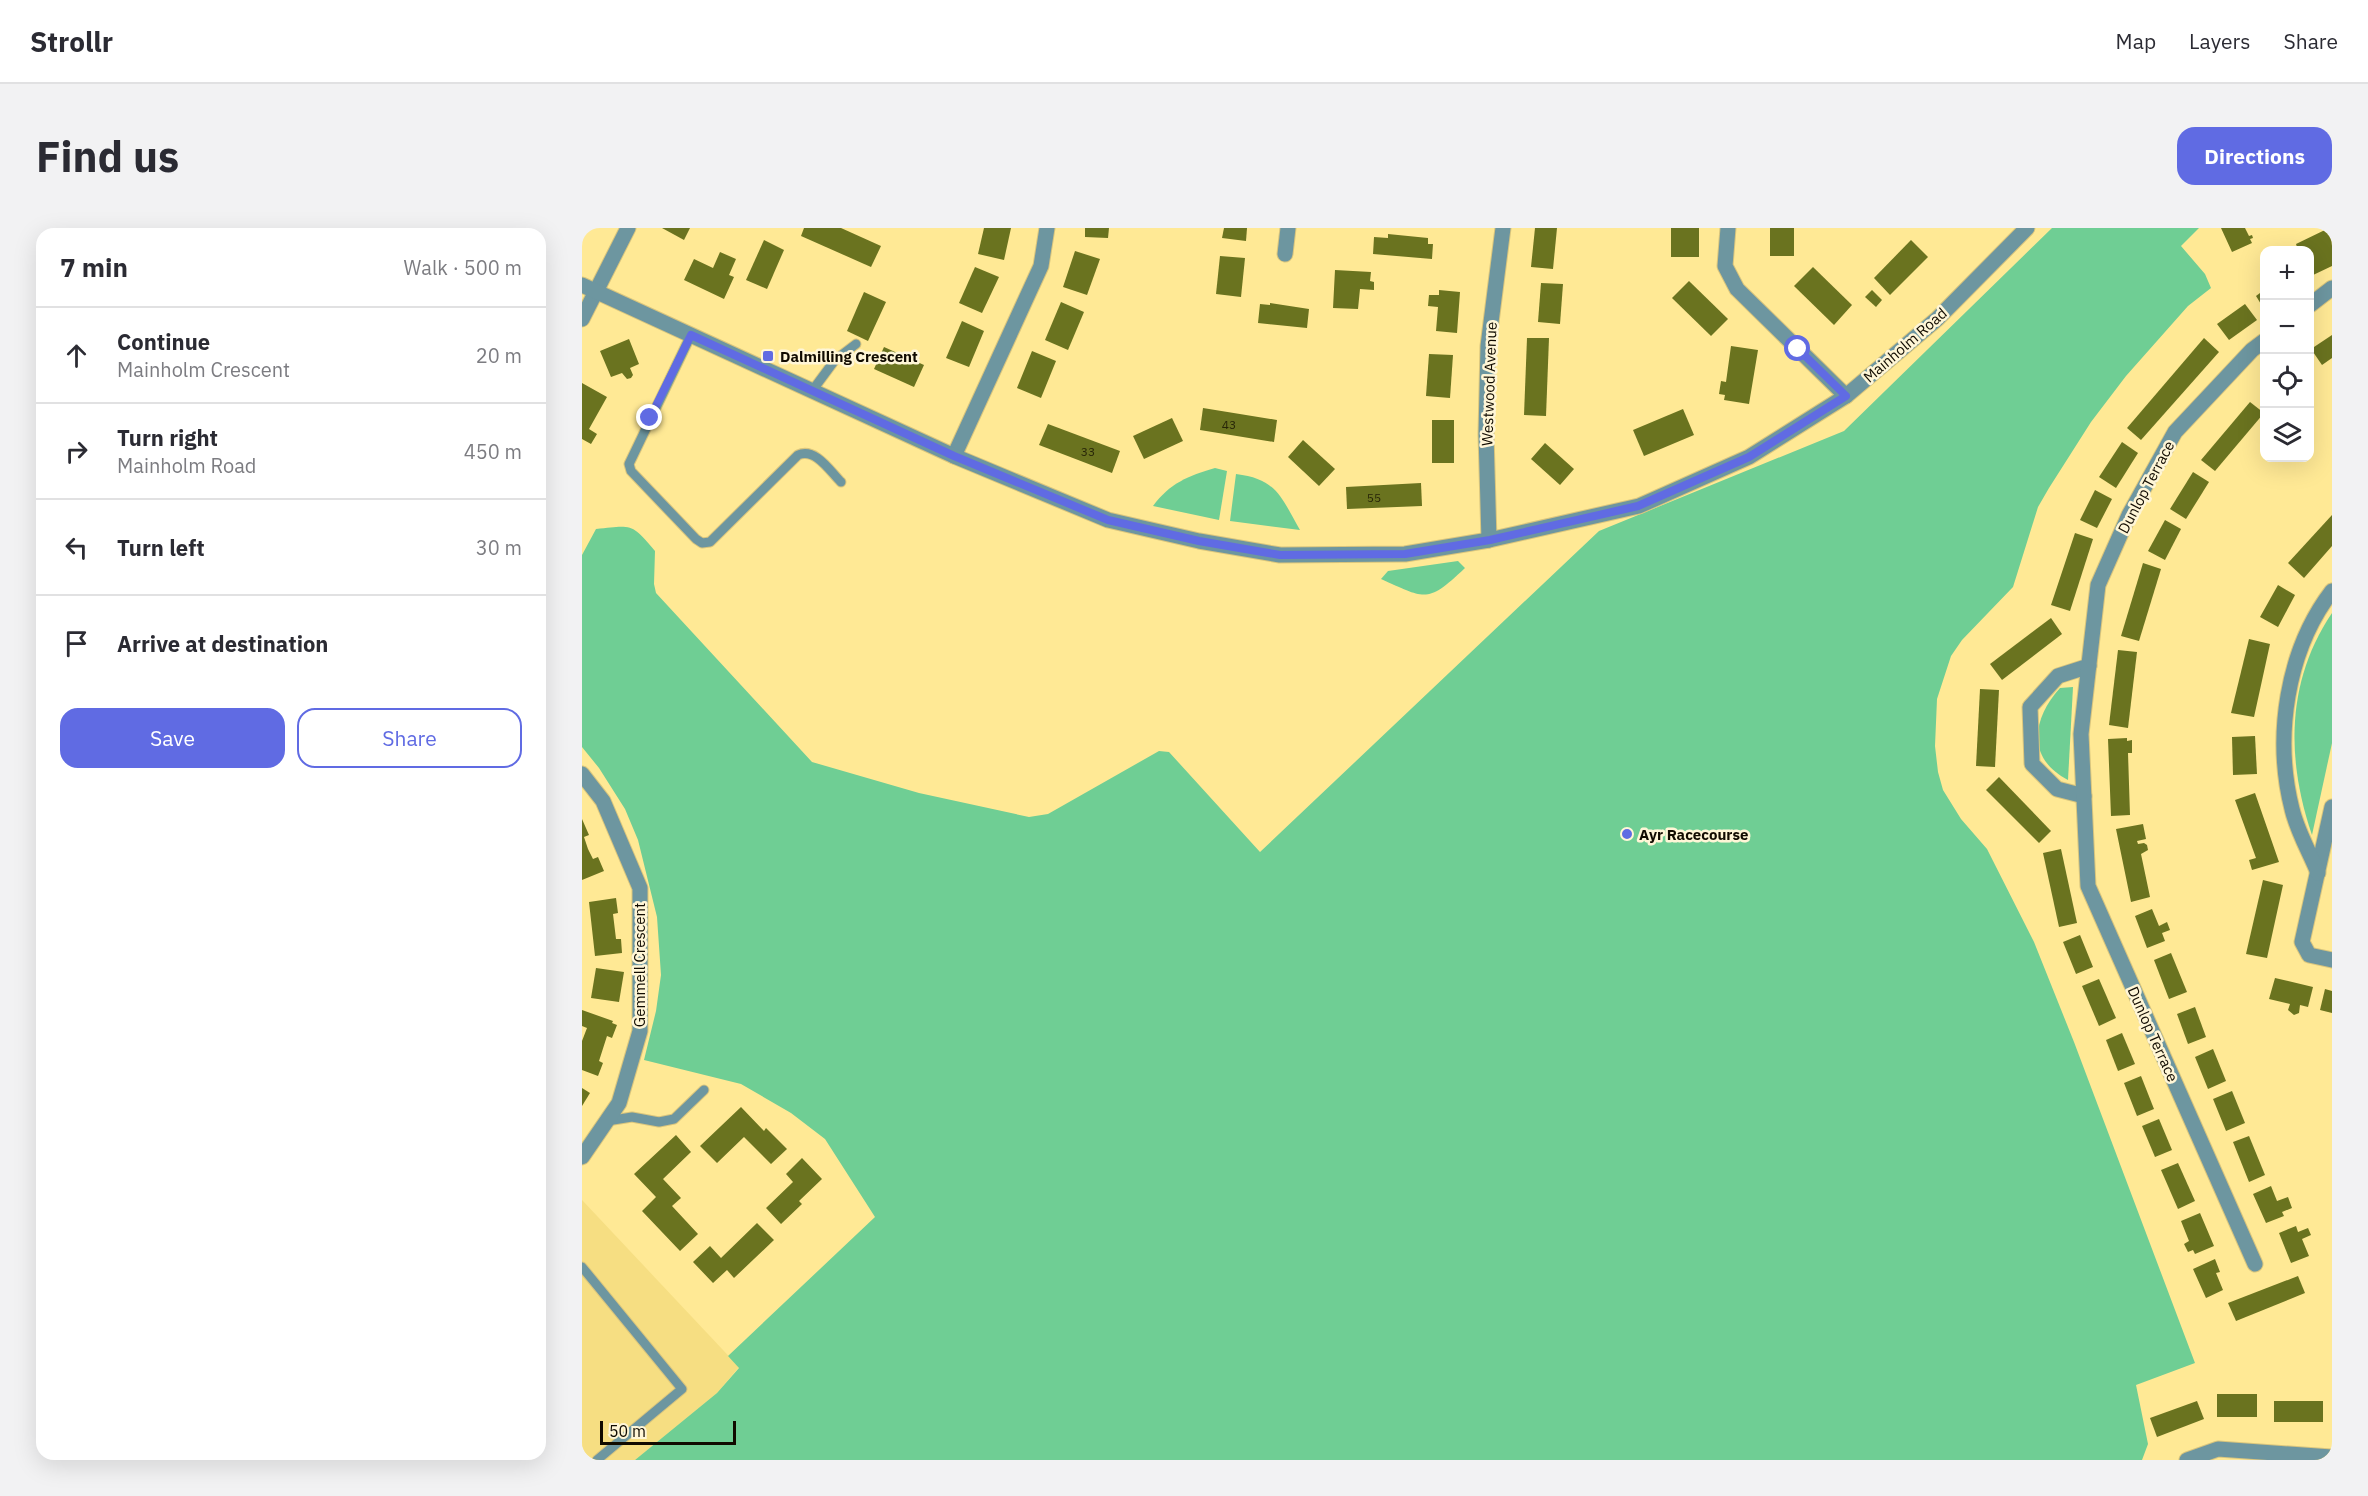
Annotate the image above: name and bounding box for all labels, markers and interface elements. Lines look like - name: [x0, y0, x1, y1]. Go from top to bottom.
- text: Strollr: [30, 23, 113, 60]
- text: Map: [2116, 27, 2156, 55]
- text: Layers: [2189, 27, 2251, 55]
- text: Share: [2284, 27, 2338, 55]
- button: Directions: [2177, 127, 2332, 185]
- text: Find us: [36, 129, 179, 184]
- map controls: [2260, 246, 2314, 462]
- button: +: [2260, 246, 2314, 300]
- text: 7 min: [60, 250, 128, 284]
- text: Walk · 500 m: [404, 254, 522, 281]
- button: −: [2260, 300, 2314, 354]
- street label: Mainholm Road: [1859, 304, 1951, 386]
- street label: Westwood Avenue: [1477, 321, 1501, 447]
- text: Continue: [117, 327, 210, 356]
- route start: [1784, 335, 1810, 361]
- icon: ahead: [60, 339, 93, 372]
- text: 20 m: [476, 342, 522, 369]
- place label: Dalmilling Crescent: [780, 347, 918, 366]
- marker: Dalmilling Crescent: [761, 349, 775, 363]
- button: locate: [2260, 354, 2314, 408]
- text: Mainholm Crescent: [117, 356, 290, 383]
- route end: [636, 404, 662, 430]
- button: layers: [2260, 408, 2314, 462]
- house number: 43: [1222, 417, 1236, 432]
- text: Turn right: [117, 423, 218, 452]
- icon: right: [60, 435, 93, 468]
- street label: Dunlop Terrace: [2114, 437, 2178, 537]
- text: 450 m: [464, 438, 522, 465]
- house number: 33: [1081, 444, 1095, 459]
- text: Mainholm Road: [117, 452, 256, 479]
- house number: 55: [1367, 490, 1381, 505]
- icon: left: [60, 531, 93, 564]
- text: Turn left: [117, 533, 205, 562]
- text: 30 m: [476, 534, 522, 561]
- icon: arrive: [60, 627, 93, 660]
- text: Arrive at destination: [117, 629, 328, 658]
- button: Save: [60, 708, 285, 768]
- button: Share: [297, 708, 522, 768]
- place label: Ayr Racecourse: [1639, 825, 1748, 844]
- marker: Ayr Racecourse: [1620, 827, 1634, 841]
- street label: Gemmell Crescent: [630, 903, 649, 1027]
- street label: Dunlop Terrace: [2124, 983, 2182, 1085]
- scale bar: [600, 1418, 736, 1446]
- text: 50 m: [609, 1421, 646, 1441]

